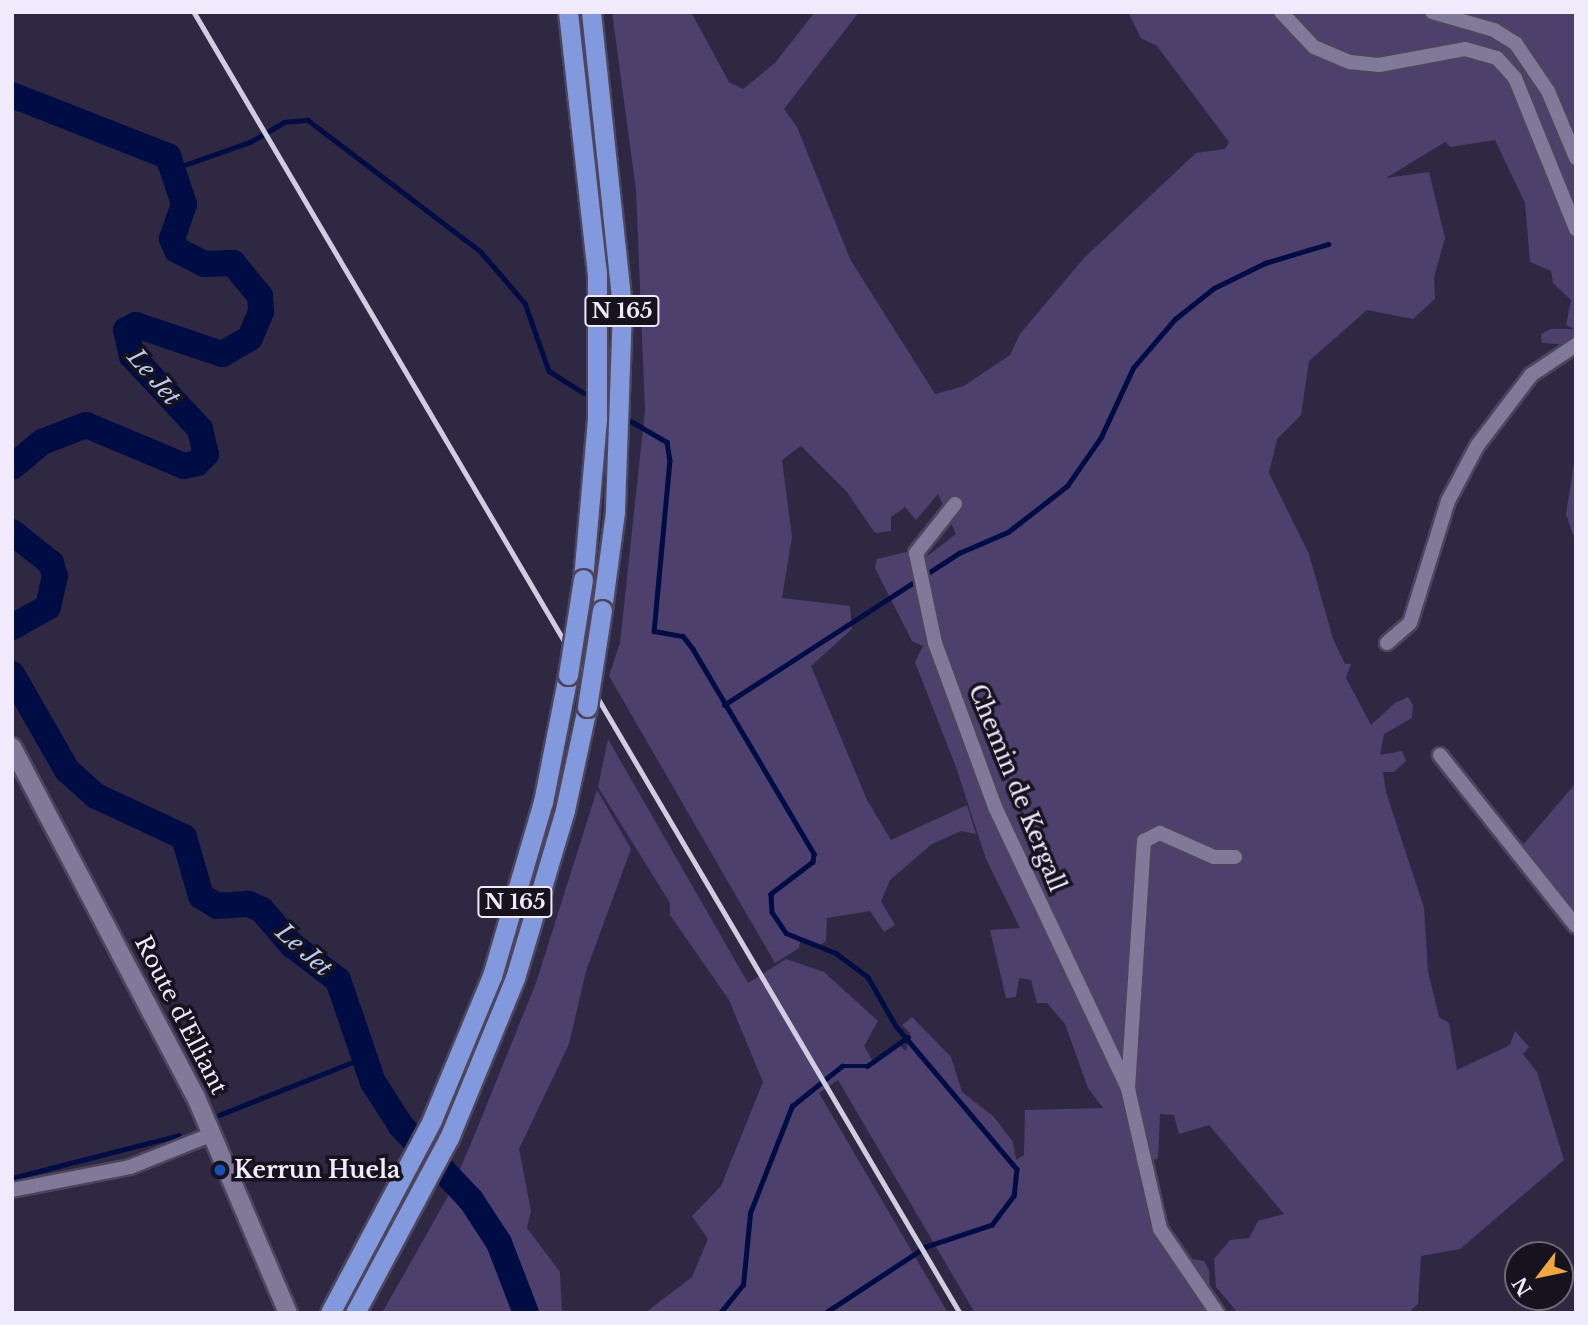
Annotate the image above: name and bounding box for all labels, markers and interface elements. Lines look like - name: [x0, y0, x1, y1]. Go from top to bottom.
- road number: N 165: [584, 294, 660, 328]
- water label: Le Jet: [121, 343, 187, 411]
- street label: Chemin de Kergall: [963, 680, 1071, 896]
- road number: N 165: [476, 884, 554, 920]
- water label: Le Jet: [270, 917, 338, 983]
- street label: Route d'Elliant: [129, 931, 233, 1099]
- place label: Kerrun Huela: [234, 1156, 400, 1184]
- marker: Kerrun Huela: [212, 1162, 228, 1178]
- north arrow: [1504, 1241, 1574, 1311]
- text: N: [1508, 1273, 1537, 1300]

